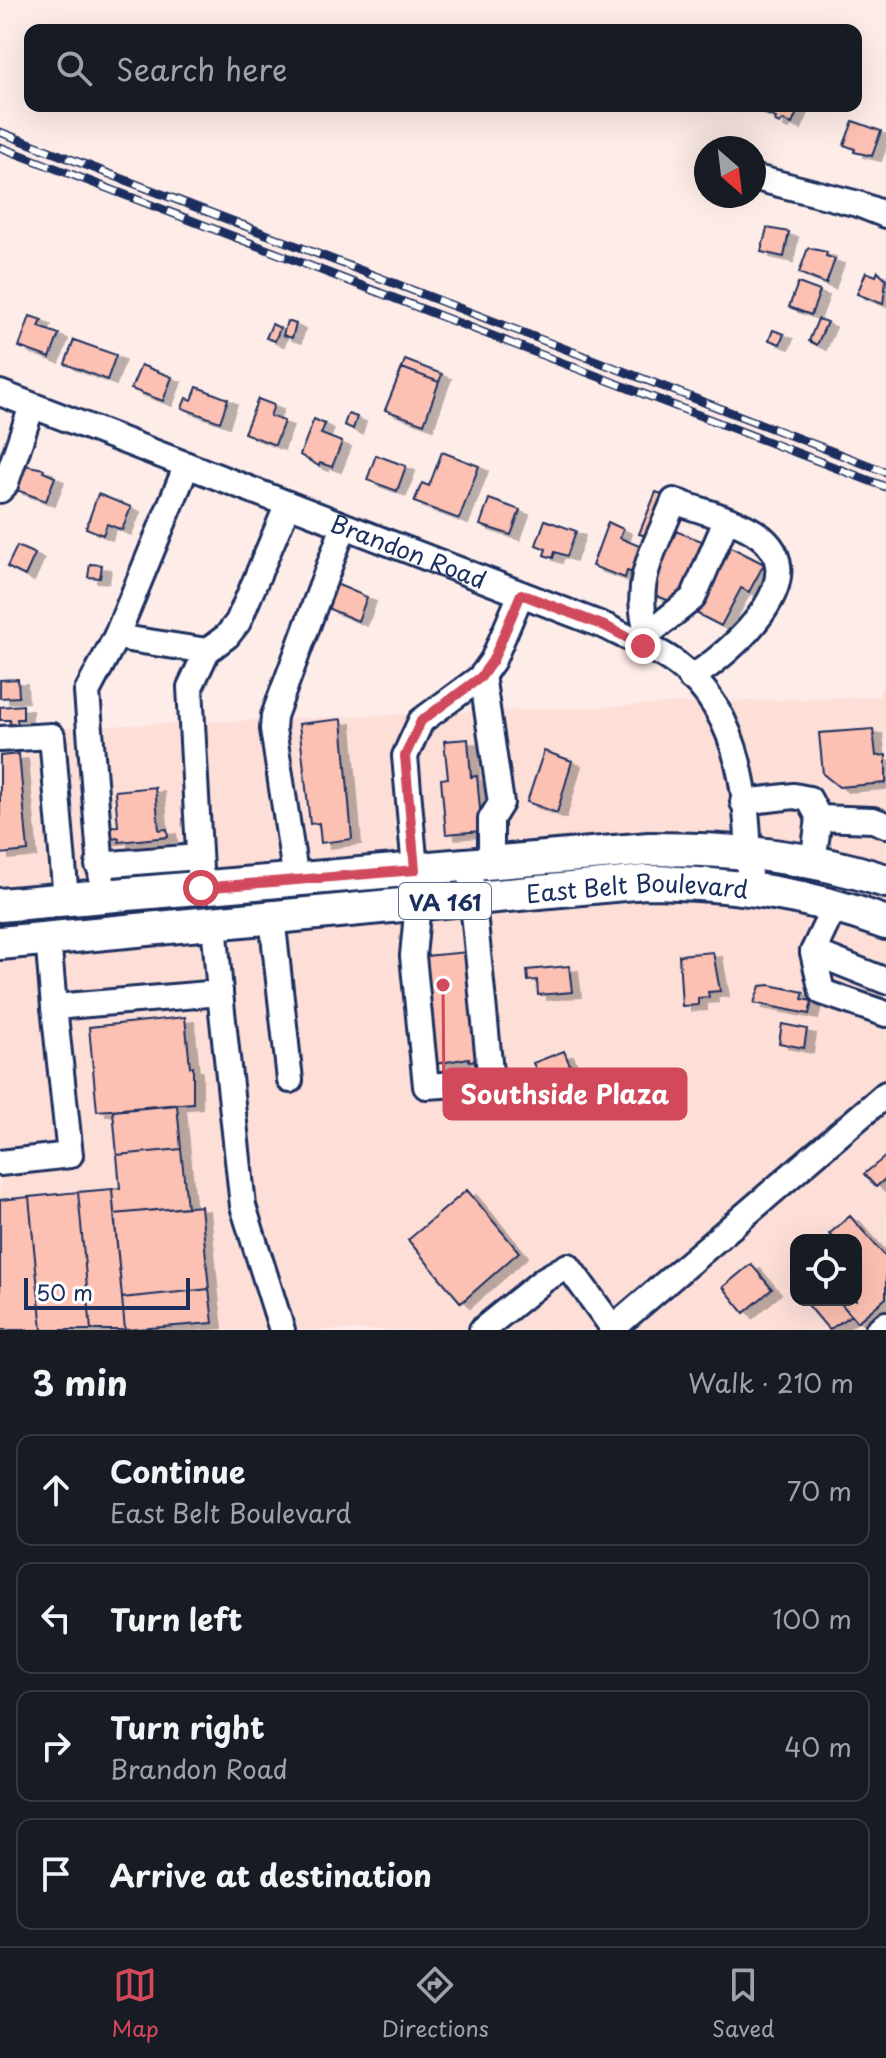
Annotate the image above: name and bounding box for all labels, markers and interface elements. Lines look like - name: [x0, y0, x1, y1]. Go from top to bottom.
- search box: [24, 24, 862, 112]
- icon: search: [52, 46, 96, 90]
- text: Search here: [116, 46, 288, 91]
- north arrow: [694, 136, 766, 208]
- street label: Brandon Road: [326, 504, 492, 597]
- route end: [625, 628, 661, 664]
- street label: East Belt Boulevard: [524, 863, 751, 911]
- route start: [183, 870, 219, 906]
- road number: VA 161: [399, 883, 491, 919]
- callout: Southside Plaza: [444, 1069, 686, 1119]
- text: Southside Plaza: [461, 1074, 669, 1113]
- map controls: [790, 1234, 862, 1306]
- button: locate: [790, 1234, 862, 1306]
- scale bar: [24, 1274, 190, 1310]
- text: 50 m: [36, 1275, 93, 1308]
- text: 3 min: [32, 1356, 128, 1408]
- text: Walk · 210 m: [688, 1363, 854, 1402]
- text: Continue: [110, 1448, 245, 1493]
- icon: ahead: [34, 1468, 78, 1512]
- text: 70 m: [787, 1471, 852, 1510]
- text: East Belt Boulevard: [110, 1493, 352, 1532]
- icon: left: [34, 1596, 78, 1640]
- text: Turn left: [110, 1596, 242, 1641]
- text: 100 m: [772, 1599, 852, 1638]
- text: Turn right: [110, 1704, 265, 1749]
- icon: right: [34, 1724, 78, 1768]
- text: 40 m: [784, 1727, 852, 1766]
- text: Brandon Road: [110, 1749, 288, 1788]
- icon: arrive: [34, 1852, 78, 1896]
- text: Arrive at destination: [110, 1852, 432, 1897]
- tab: Map: [112, 1963, 159, 2044]
- tab: Directions: [382, 1963, 489, 2044]
- tab: Saved: [712, 1963, 774, 2044]

